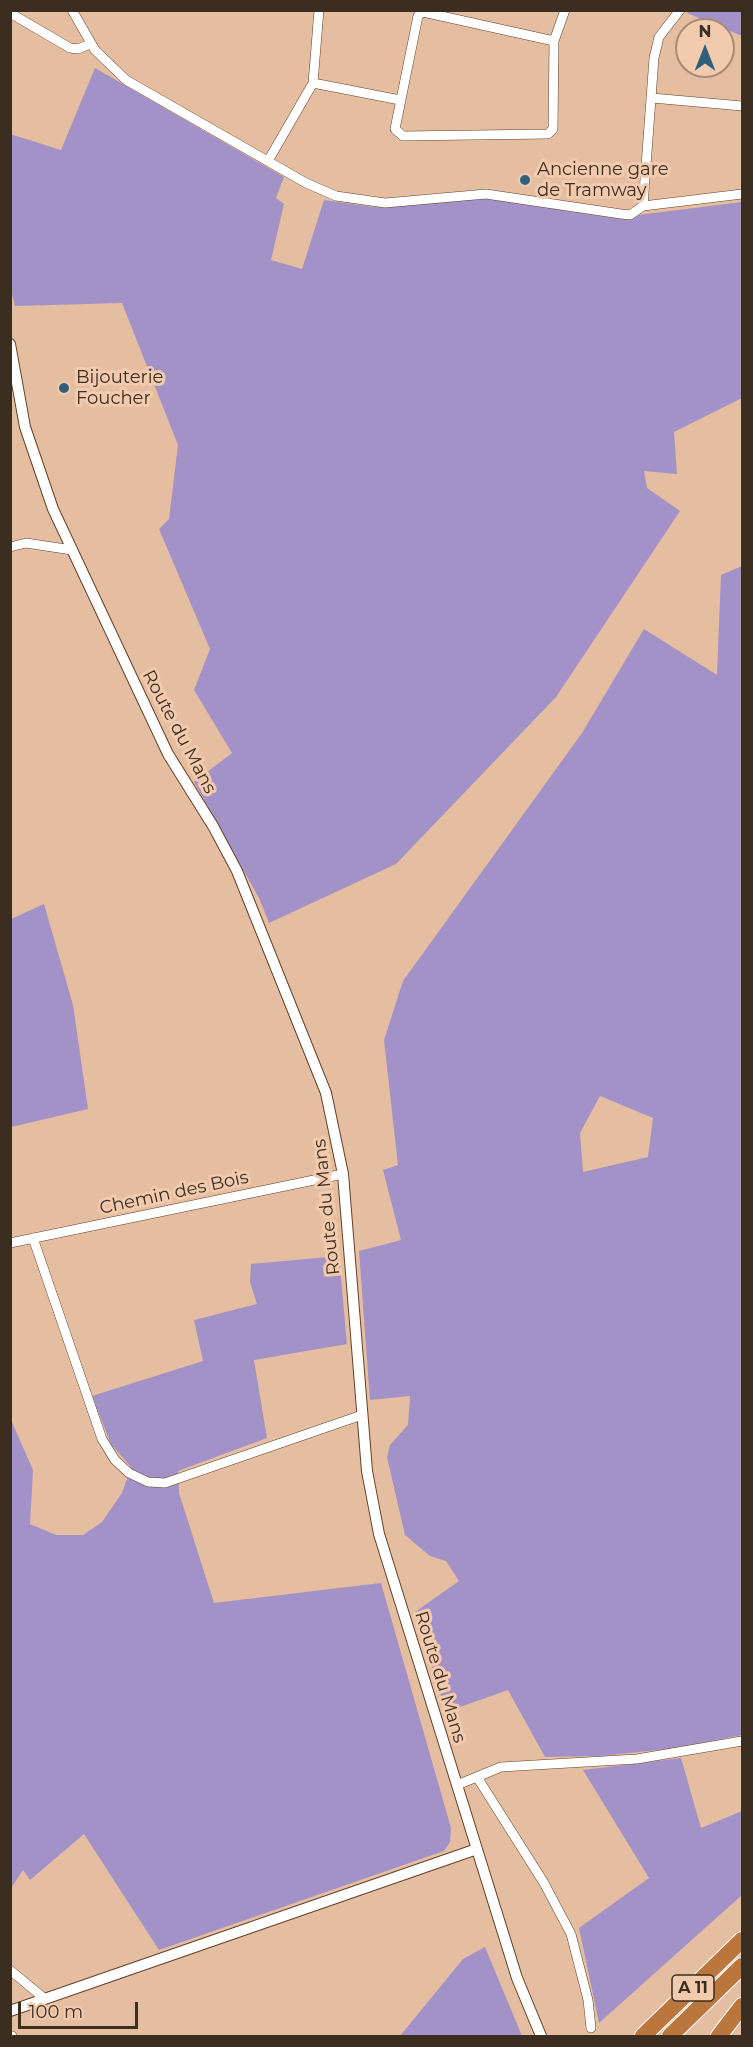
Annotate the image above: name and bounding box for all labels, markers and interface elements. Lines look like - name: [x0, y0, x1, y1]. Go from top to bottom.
- north arrow: [675, 18, 735, 78]
- text: N: [699, 22, 711, 41]
- place label: Ancienne gare de Tramway: [537, 159, 669, 201]
- marker: Ancienne gare de Tramway: [518, 173, 532, 187]
- place label: Bijouterie Foucher: [76, 367, 163, 410]
- marker: Bijouterie Foucher: [57, 381, 71, 395]
- street label: Route du Mans: [137, 667, 221, 797]
- street label: Route du Mans: [309, 1138, 345, 1276]
- street label: Chemin des Bois: [98, 1167, 250, 1219]
- street label: Route du Mans: [410, 1608, 470, 1746]
- road number: A 11: [672, 1975, 714, 2001]
- scale bar: [21, 1990, 141, 2028]
- text: 100 m: [29, 2001, 83, 2023]

